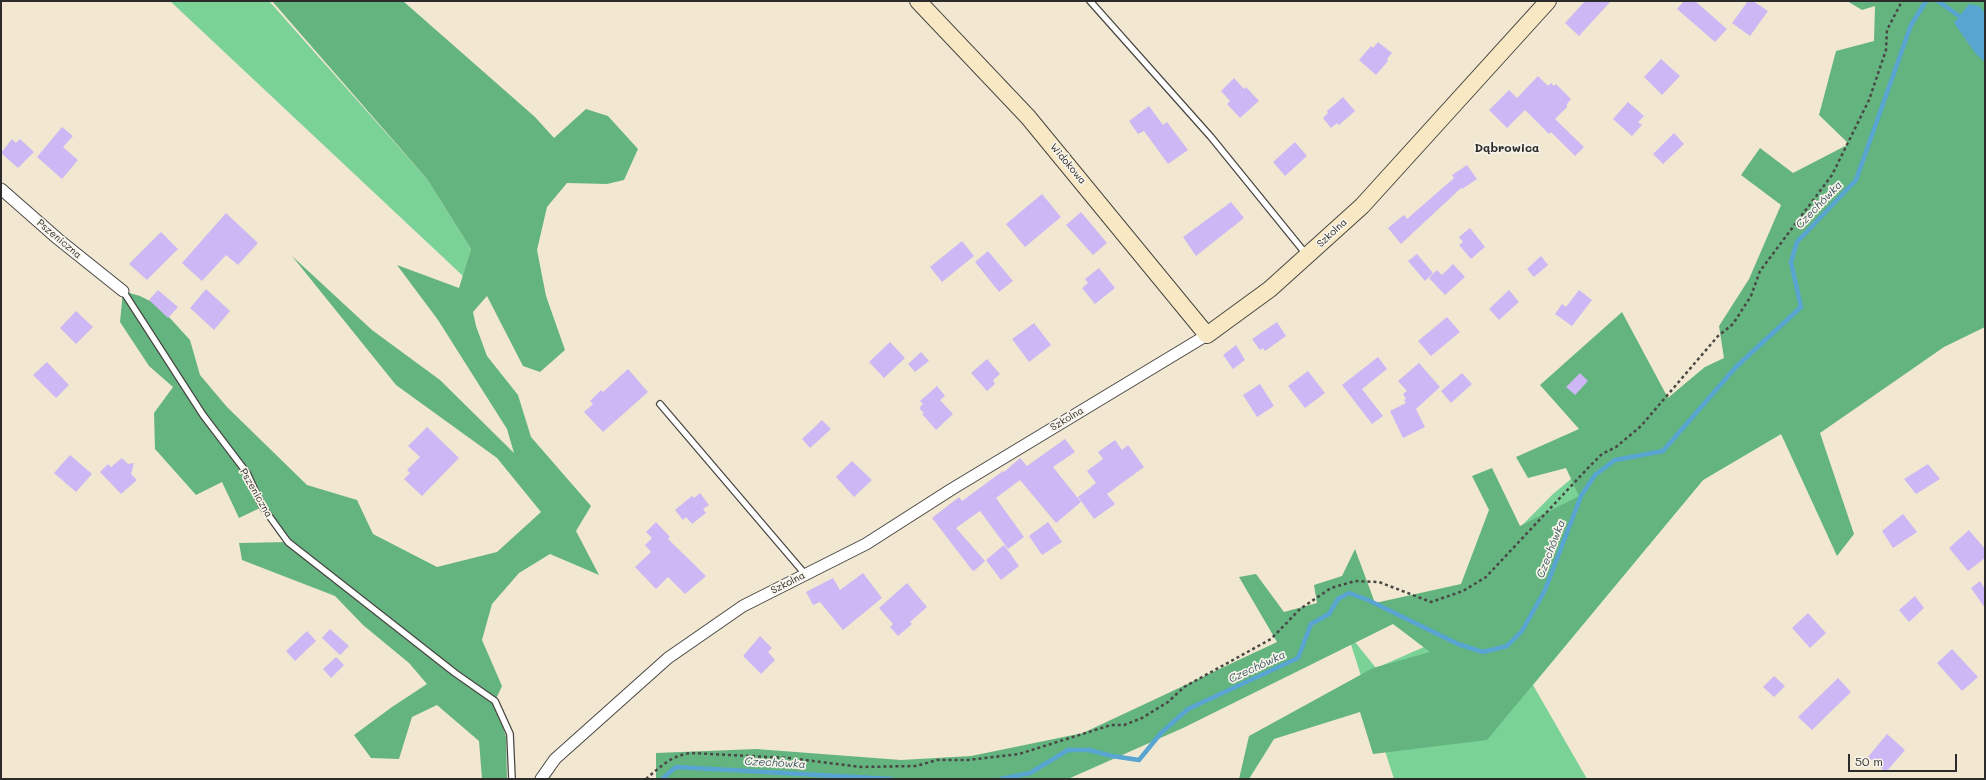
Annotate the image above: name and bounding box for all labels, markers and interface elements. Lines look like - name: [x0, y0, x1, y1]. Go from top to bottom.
- street label: Widokowa: [1048, 141, 1088, 187]
- district label: Dąbrowica: [1475, 141, 1539, 155]
- water label: Czechówka: [1793, 178, 1845, 232]
- street label: Szkolna: [1314, 216, 1350, 250]
- street label: Pszeniczna: [34, 217, 84, 261]
- street label: Szkolna: [1048, 404, 1086, 434]
- street label: Pszeniczna: [237, 466, 275, 520]
- water label: Czechówka: [1534, 518, 1568, 580]
- street label: Szkolna: [769, 569, 807, 597]
- water label: Czechówka: [1226, 648, 1288, 686]
- scale bar: [1850, 746, 1959, 772]
- text: 50 m: [1855, 753, 1883, 769]
- water label: Czechówka: [744, 755, 806, 771]

